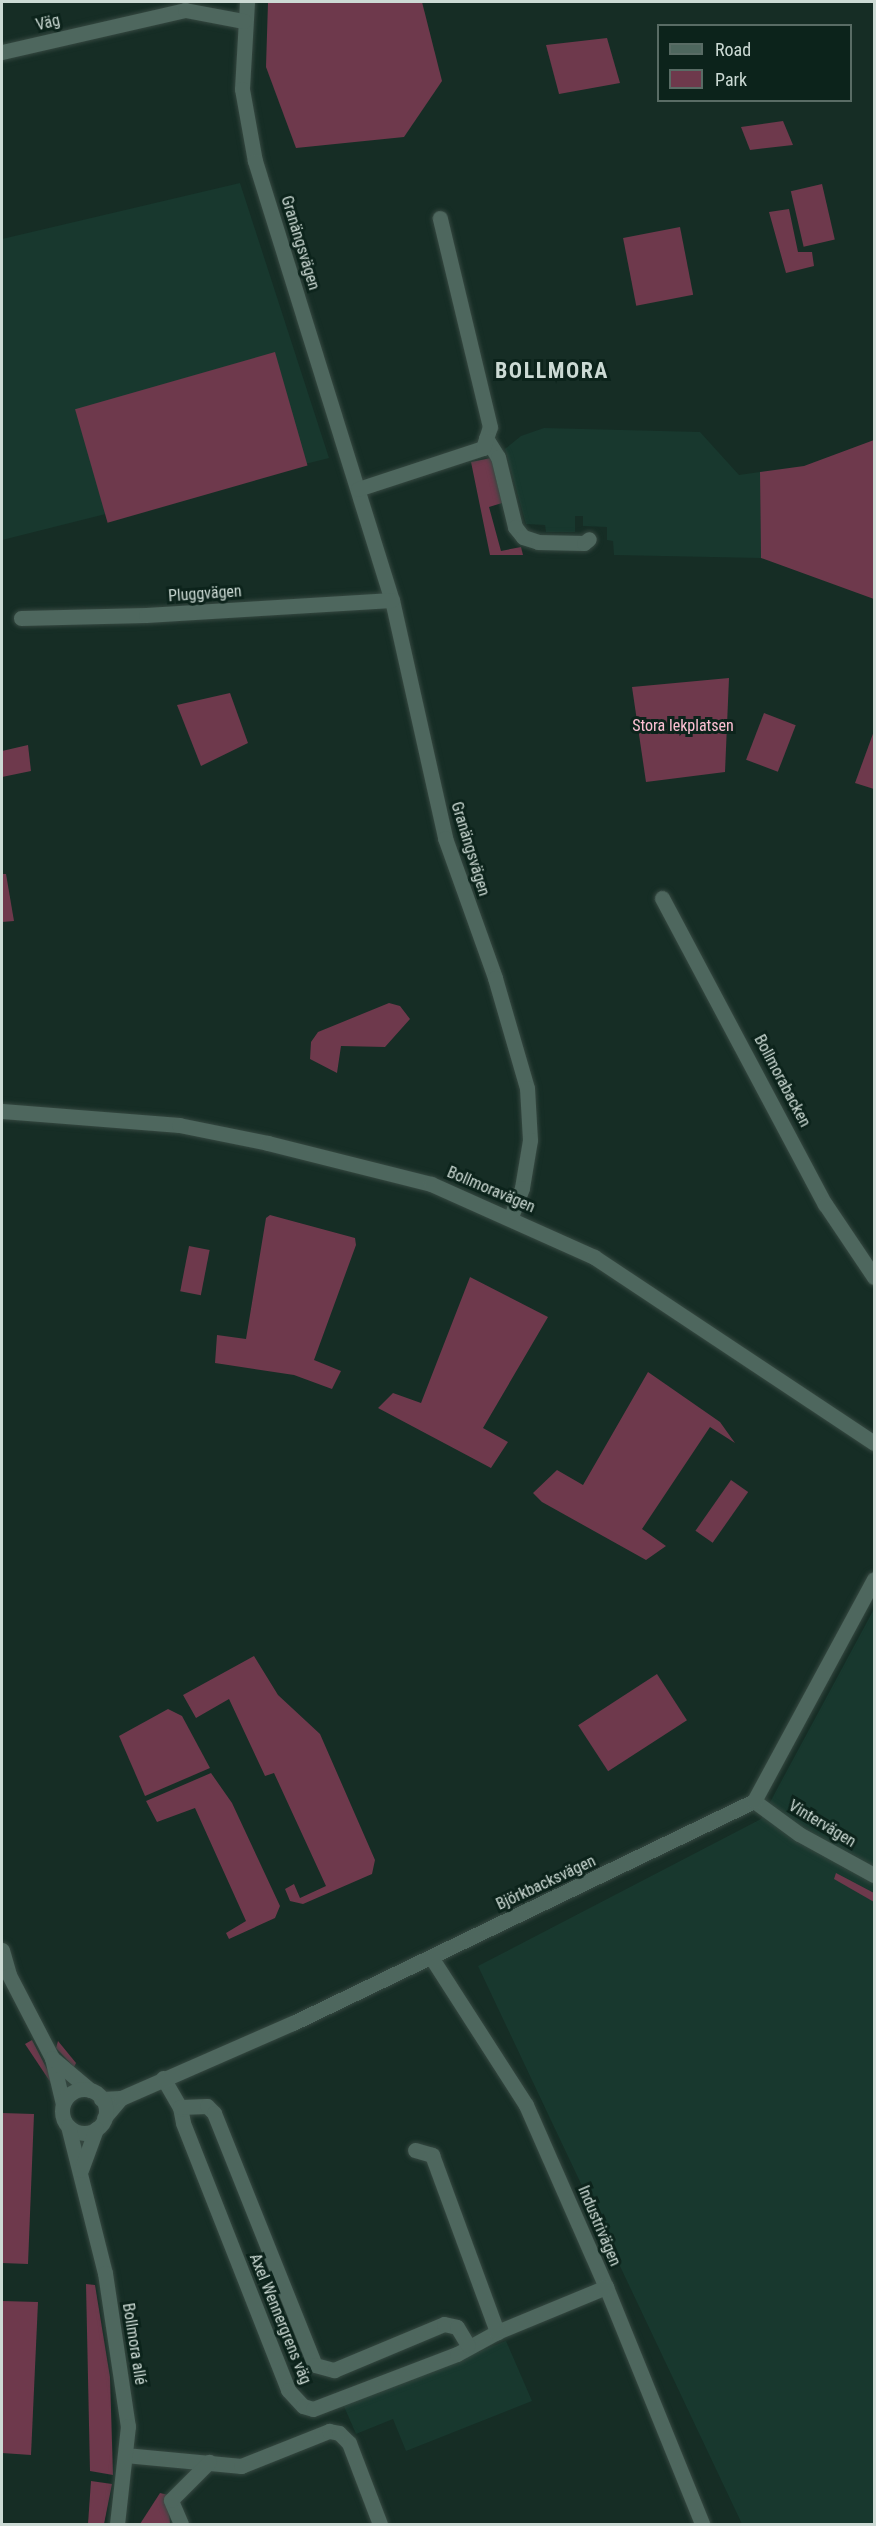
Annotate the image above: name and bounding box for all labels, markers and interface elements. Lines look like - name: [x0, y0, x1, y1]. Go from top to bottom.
- street label: Väg: [34, 11, 62, 35]
- legend: [657, 24, 852, 102]
- text: Road: [715, 39, 751, 60]
- text: Park: [715, 69, 747, 90]
- street label: Granängsvägen: [277, 194, 323, 292]
- district label: BOLLMORA: [495, 358, 609, 384]
- street label: Pluggvägen: [168, 582, 242, 606]
- park label: Stora lekplatsen: [632, 716, 734, 736]
- street label: Granängsvägen: [447, 800, 493, 898]
- street label: Bollmorabacken: [750, 1032, 814, 1130]
- street label: Bollmoravägen: [444, 1163, 538, 1217]
- street label: Vintervägen: [785, 1796, 859, 1852]
- street label: Björkbacksvägen: [493, 1852, 599, 1914]
- street label: Industrivägen: [573, 2183, 625, 2269]
- street label: Axel Wennergrens väg: [245, 2251, 315, 2387]
- street label: Bollmora allé: [118, 2302, 150, 2386]

